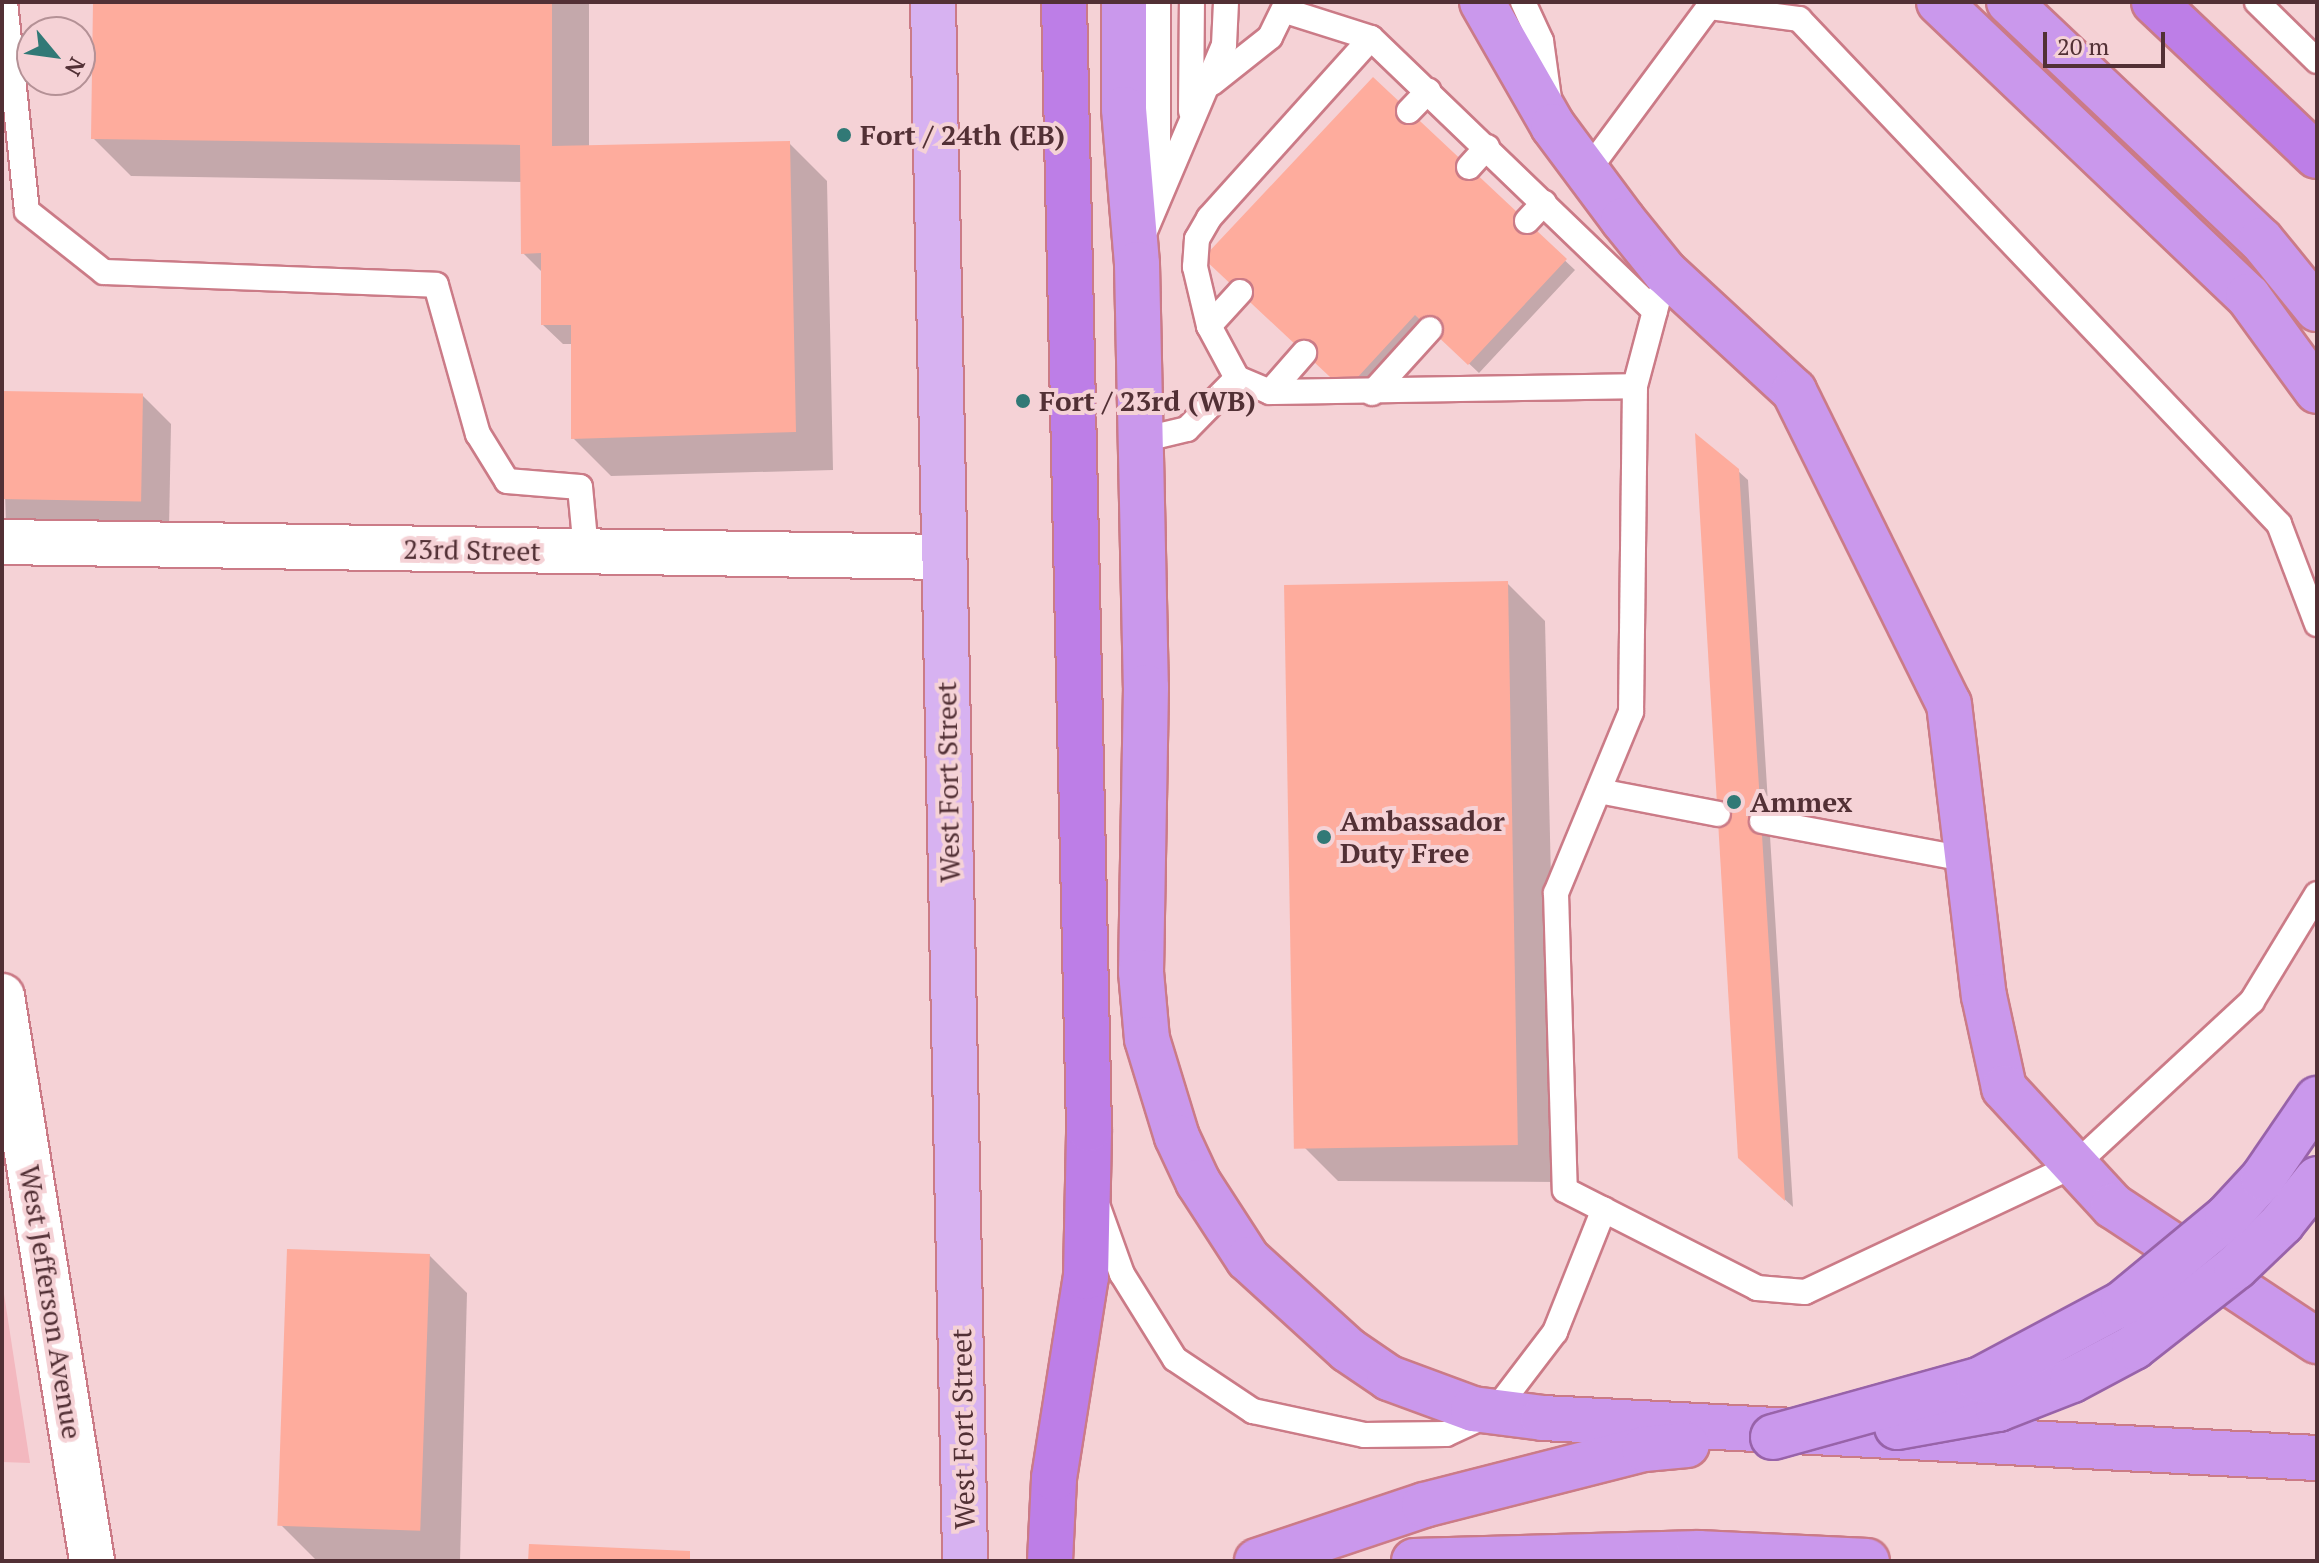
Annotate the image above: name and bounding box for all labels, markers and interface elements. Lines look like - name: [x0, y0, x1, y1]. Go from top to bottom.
- north arrow: [16, 16, 96, 96]
- scale bar: [2047, 16, 2169, 66]
- text: 20 m: [2057, 30, 2109, 62]
- text: N: [59, 53, 92, 81]
- place label: Fort / 24th (EB): [860, 118, 1065, 152]
- marker: Fort / 24th (EB): [835, 126, 853, 144]
- place label: Fort / 23rd (WB): [1039, 384, 1256, 418]
- marker: Fort / 23rd (WB): [1014, 392, 1032, 410]
- street label: 23rd Street: [403, 532, 541, 568]
- street label: West Fort Street: [929, 681, 967, 883]
- place label: Ammex: [1750, 785, 1852, 819]
- marker: Ammex: [1725, 793, 1743, 811]
- place label: Ambassador Duty Free: [1340, 804, 1505, 870]
- marker: Ambassador Duty Free: [1315, 828, 1333, 846]
- street label: West Jefferson Avenue: [13, 1162, 89, 1442]
- street label: West Fort Street: [944, 1328, 982, 1530]

